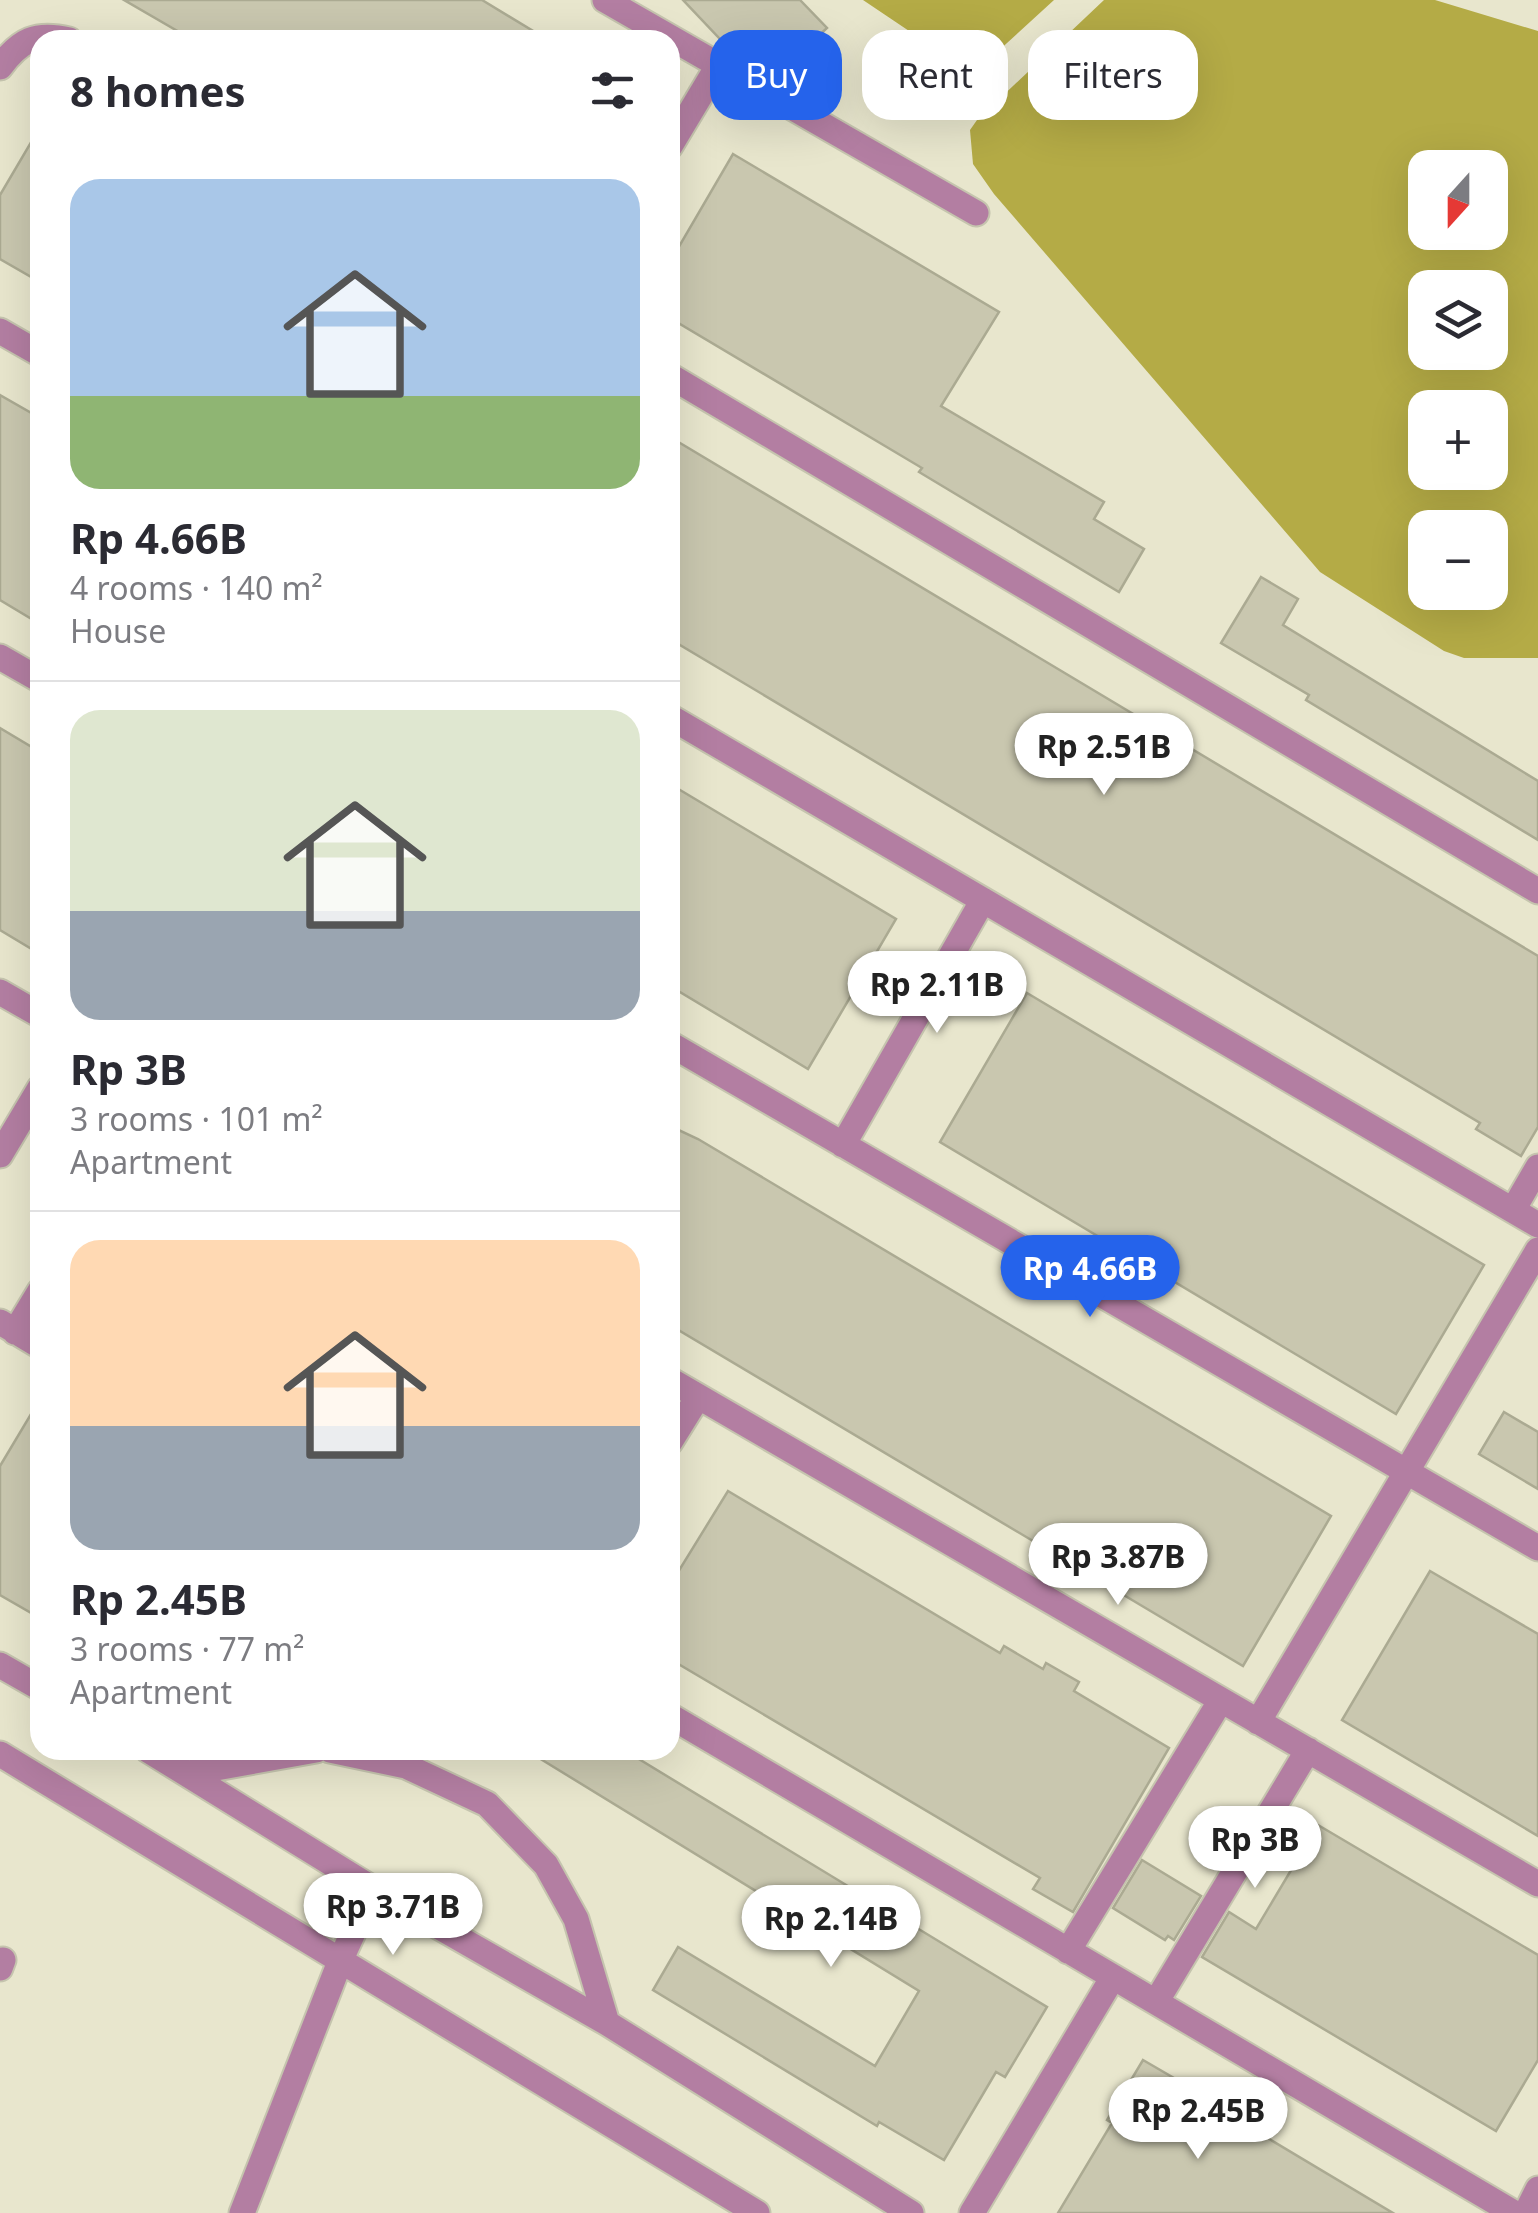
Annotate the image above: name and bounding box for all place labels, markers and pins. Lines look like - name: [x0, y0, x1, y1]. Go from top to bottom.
- pin: Rp 2.51B: [1001, 713, 1207, 798]
- pin: Rp 2.11B: [834, 951, 1040, 1036]
- pin: Rp 4.66B: [987, 1235, 1193, 1320]
- pin: Rp 3.87B: [1015, 1523, 1221, 1608]
- pin: Rp 3B: [1185, 1806, 1325, 1891]
- pin: Rp 3.71B: [290, 1873, 496, 1958]
- pin: Rp 2.14B: [728, 1885, 934, 1970]
- pin: Rp 2.45B: [1095, 2077, 1301, 2162]

